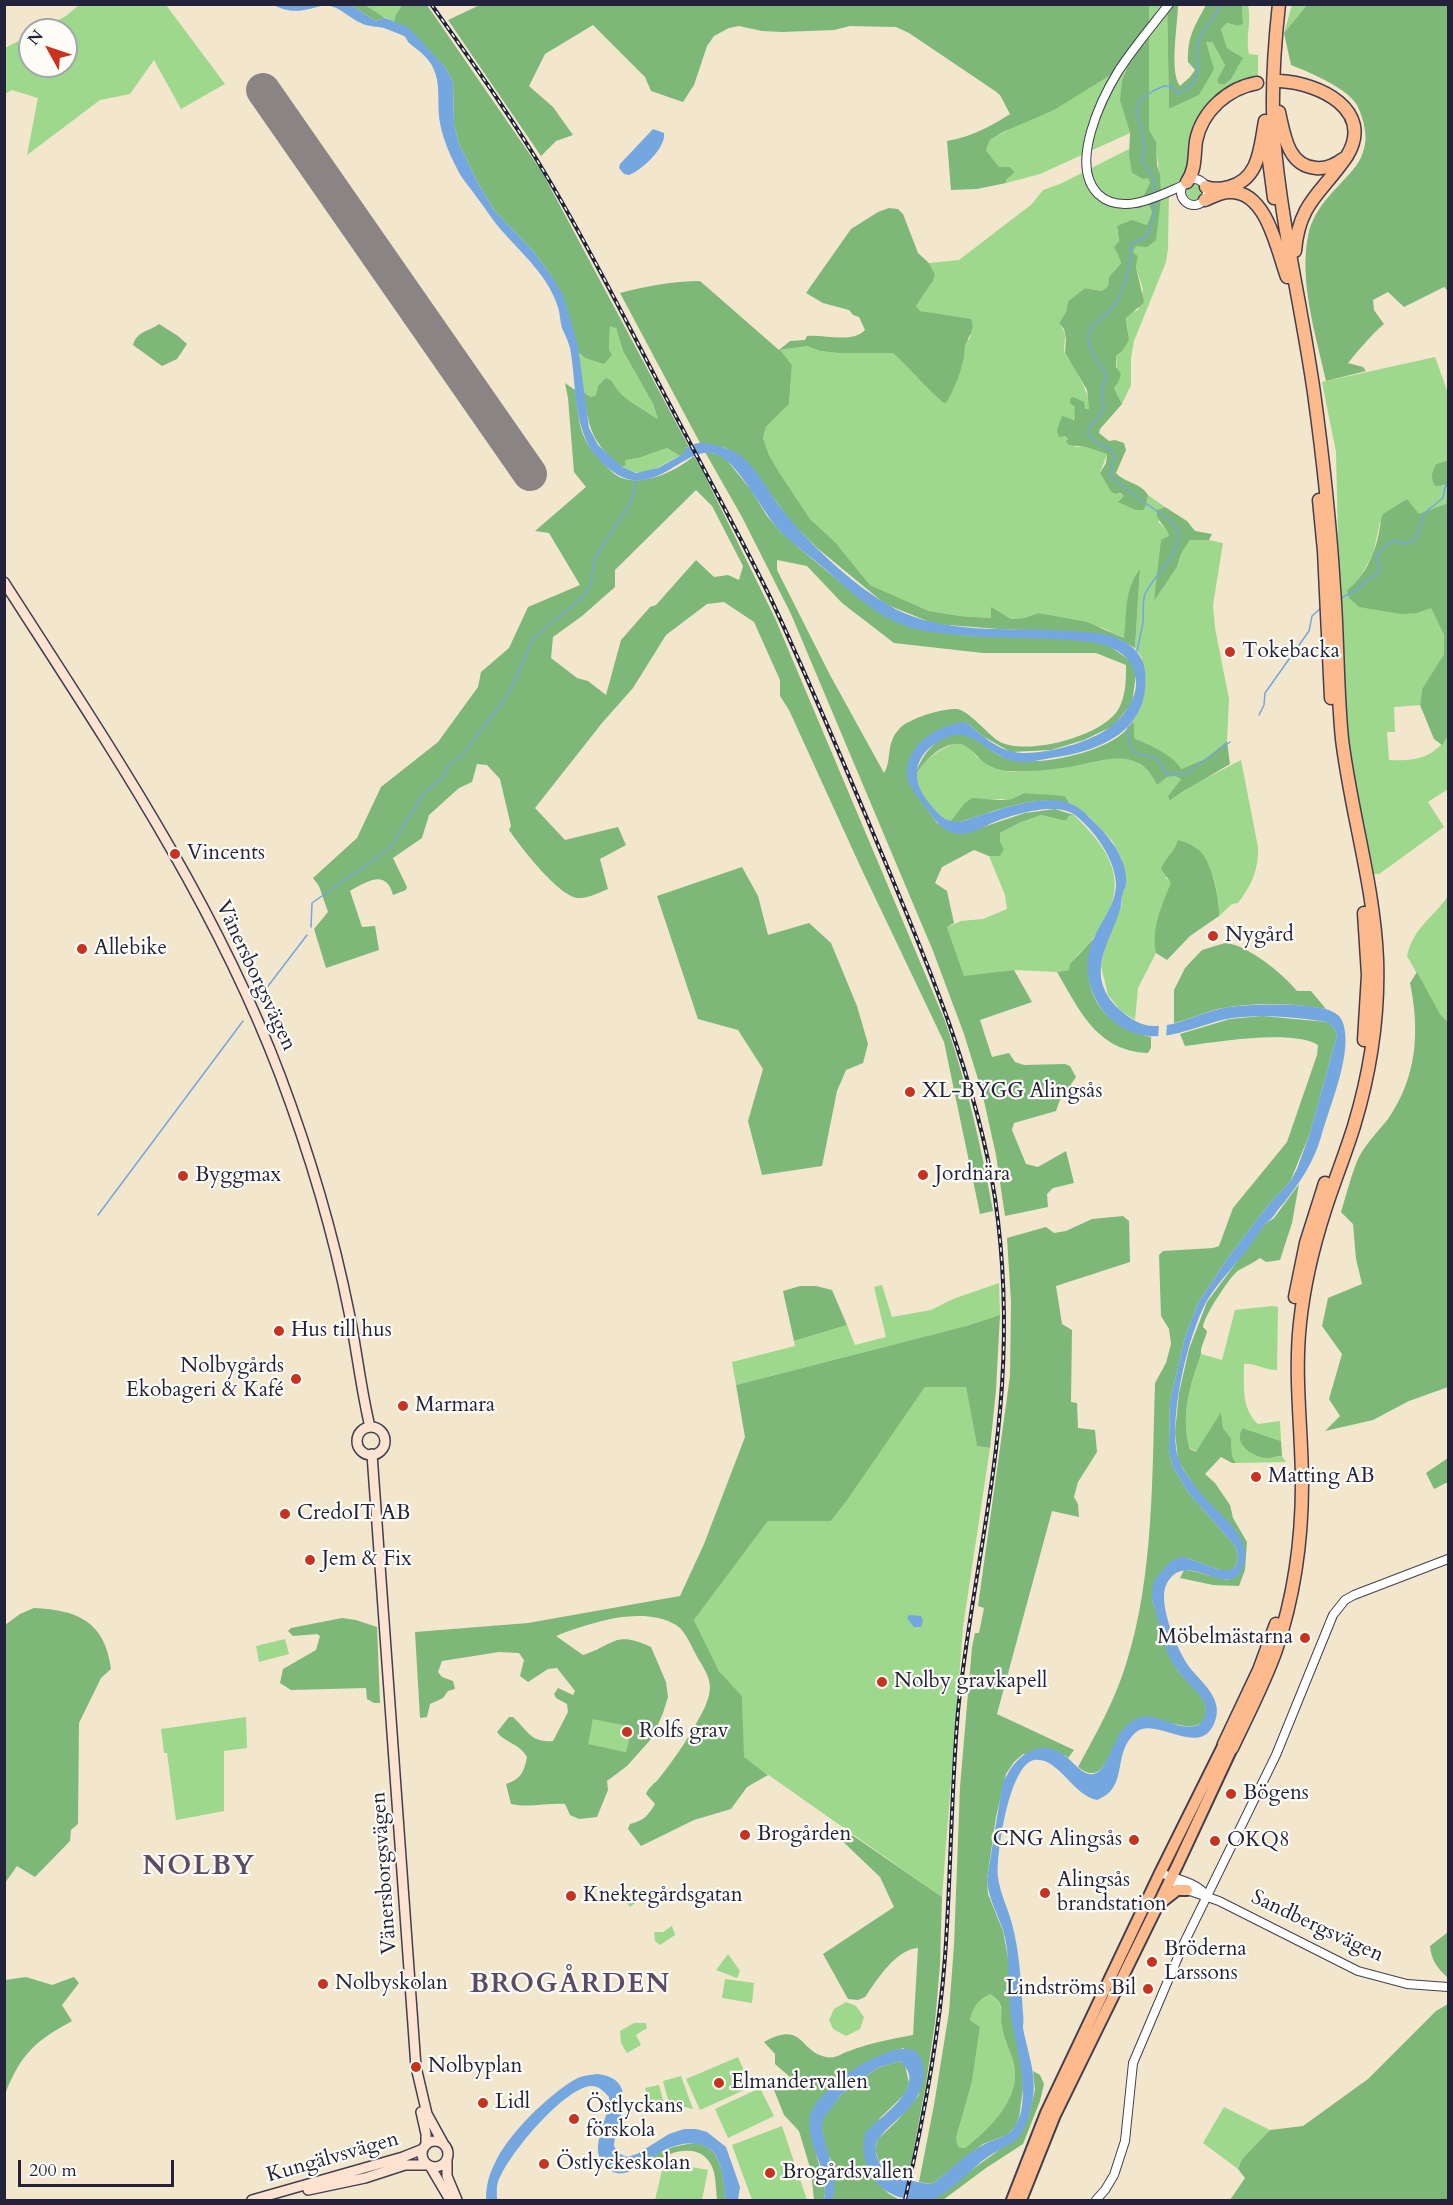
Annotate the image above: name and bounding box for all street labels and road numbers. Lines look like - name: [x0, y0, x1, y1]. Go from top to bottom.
- street label: Vänersborgsvägen: [209, 897, 301, 1055]
- street label: Vänersborgsvägen: [367, 1791, 403, 1955]
- street label: Sandbergsvägen: [1247, 1885, 1387, 1969]
- street label: Kungälvsvägen: [264, 2127, 402, 2189]

